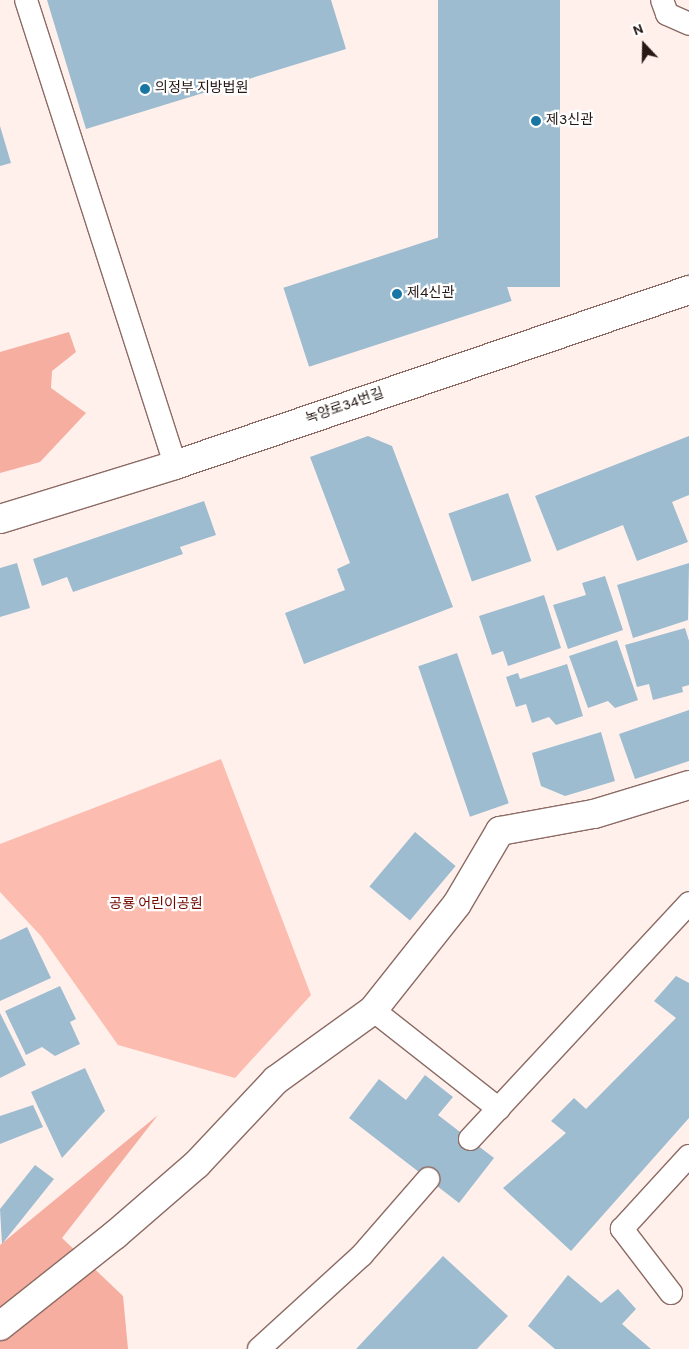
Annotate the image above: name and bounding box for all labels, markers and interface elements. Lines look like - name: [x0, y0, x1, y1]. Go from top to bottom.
- north arrow: [619, 20, 669, 70]
- text: N: [631, 21, 646, 40]
- place label: 의정부 지방법원: [155, 81, 248, 97]
- marker: 의정부 지방법원: [139, 83, 151, 95]
- place label: 제3신관: [546, 113, 593, 129]
- marker: 제3신관: [530, 115, 542, 127]
- place label: 제4신관: [407, 286, 454, 302]
- marker: 제4신관: [391, 288, 403, 300]
- street label: 녹양로34번길: [304, 386, 386, 428]
- park label: 공룡 어린이공원: [109, 897, 203, 913]

